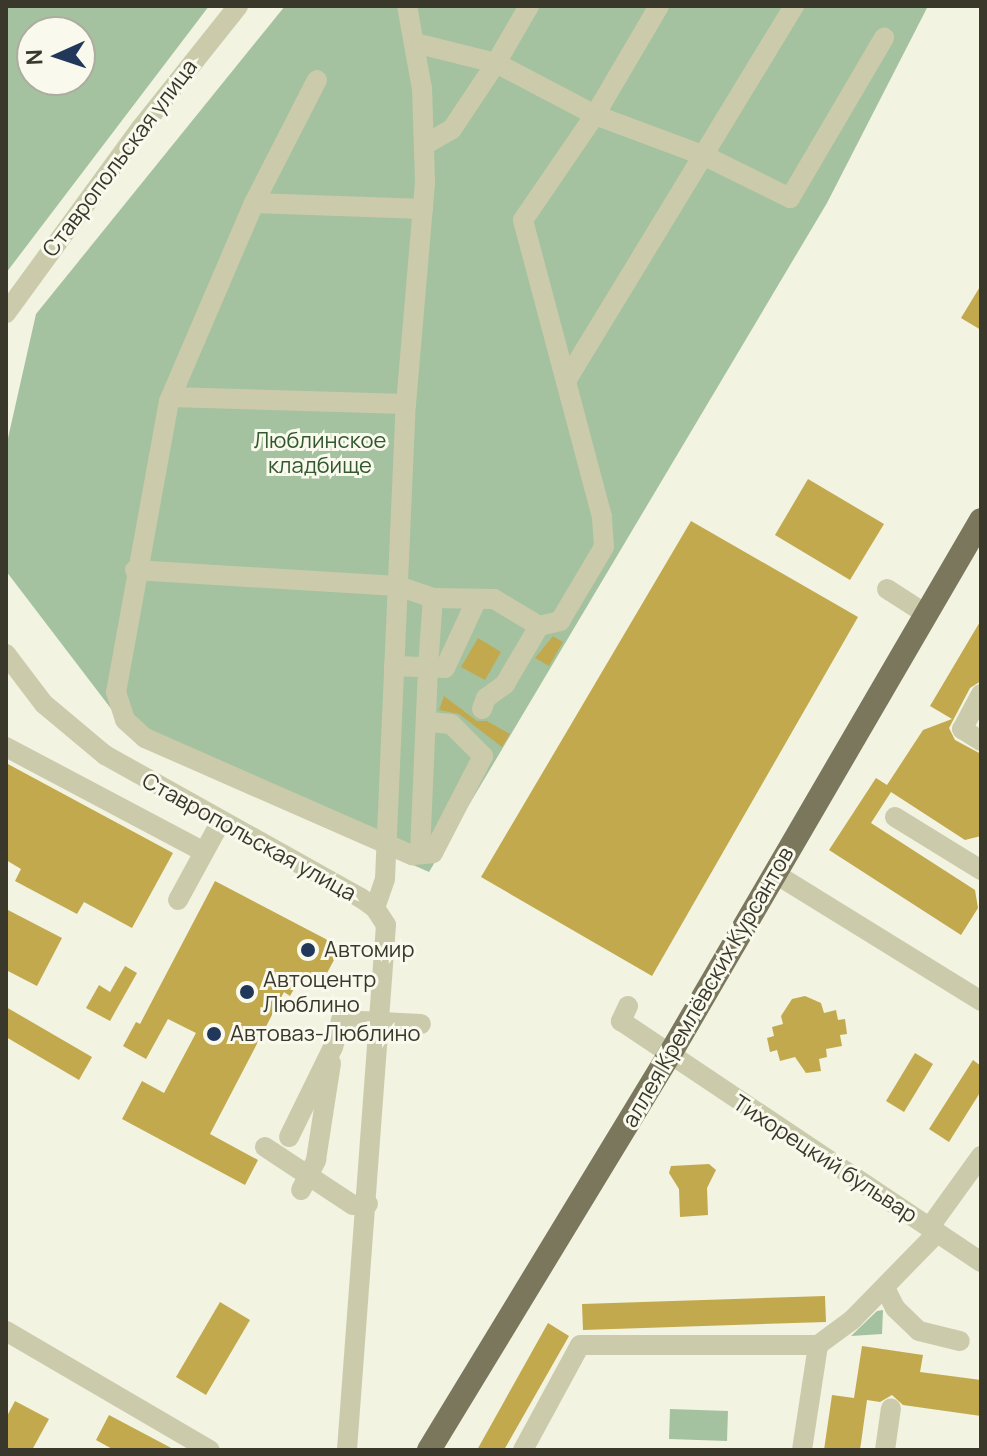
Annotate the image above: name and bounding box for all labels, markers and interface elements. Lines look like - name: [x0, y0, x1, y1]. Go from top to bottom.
- north arrow: [16, 16, 96, 96]
- text: N: [19, 48, 49, 66]
- street label: Ставропольская улица: [37, 54, 203, 262]
- park label: Люблинское кладбище: [254, 427, 386, 478]
- street label: Ставропольская улица: [137, 767, 361, 907]
- street label: аллея Кремлёвских Курсантов: [617, 842, 799, 1132]
- place label: Автомир: [324, 937, 414, 963]
- marker: Автомир: [299, 941, 317, 959]
- place label: Автоцентр Люблино: [263, 966, 376, 1018]
- marker: Автоцентр Люблино: [238, 983, 256, 1001]
- place label: Автоваз-Люблино: [230, 1021, 420, 1047]
- marker: Автоваз-Люблино: [205, 1025, 223, 1043]
- street label: Тихорецкий бульвар: [728, 1090, 922, 1228]

